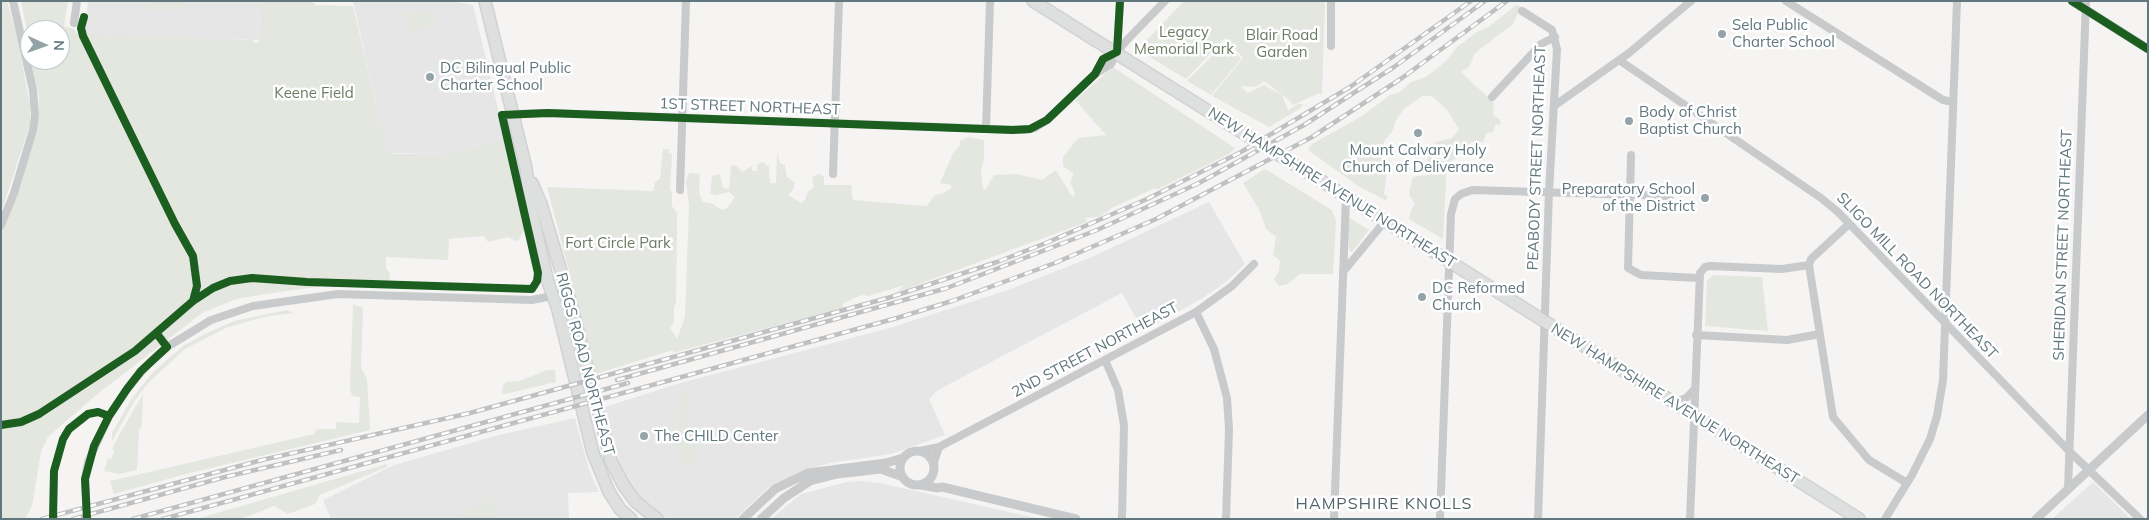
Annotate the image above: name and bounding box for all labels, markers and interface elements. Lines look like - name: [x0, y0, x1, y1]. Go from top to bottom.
- place label: Sela Public Charter School: [1732, 16, 1835, 51]
- north arrow: [20, 20, 70, 70]
- park label: Legacy Memorial Park: [1134, 23, 1234, 58]
- park label: Blair Road Garden: [1246, 26, 1318, 61]
- marker: Sela Public Charter School: [1716, 28, 1728, 40]
- text: N: [50, 40, 68, 51]
- street label: PEABODY STREET NORTHEAST: [1524, 45, 1550, 271]
- place label: DC Bilingual Public Charter School: [440, 59, 571, 94]
- marker: DC Bilingual Public Charter School: [424, 71, 436, 83]
- park label: Keene Field: [274, 84, 354, 102]
- street label: 1ST STREET NORTHEAST: [659, 95, 841, 119]
- place label: Body of Christ Baptist Church: [1639, 103, 1742, 138]
- street label: NEW HAMPSHIRE AVENUE NORTHEAST: [1205, 104, 1459, 272]
- marker: Body of Christ Baptist Church: [1623, 115, 1635, 127]
- marker: Mount Calvary Holy Church of Deliverance: [1412, 127, 1424, 139]
- street label: SHERIDAN STREET NORTHEAST: [2050, 129, 2076, 361]
- place label: Mount Calvary Holy Church of Deliverance: [1342, 141, 1494, 176]
- place label: Preparatory School of the District: [1562, 180, 1695, 215]
- street label: SLIGO MILL ROAD NORTHEAST: [1833, 189, 2001, 363]
- marker: Preparatory School of the District: [1699, 192, 1711, 204]
- park label: Fort Circle Park: [565, 234, 671, 252]
- street label: RIGGS ROAD NORTHEAST: [552, 271, 618, 457]
- place label: DC Reformed Church: [1432, 279, 1525, 314]
- marker: DC Reformed Church: [1416, 291, 1428, 303]
- street label: 2ND STREET NORTHEAST: [1009, 299, 1181, 401]
- street label: NEW HAMPSHIRE AVENUE NORTHEAST: [1548, 320, 1802, 488]
- place label: The CHILD Center: [654, 427, 778, 445]
- marker: The CHILD Center: [638, 430, 650, 442]
- district label: HAMPSHIRE KNOLLS: [1294, 494, 1474, 514]

